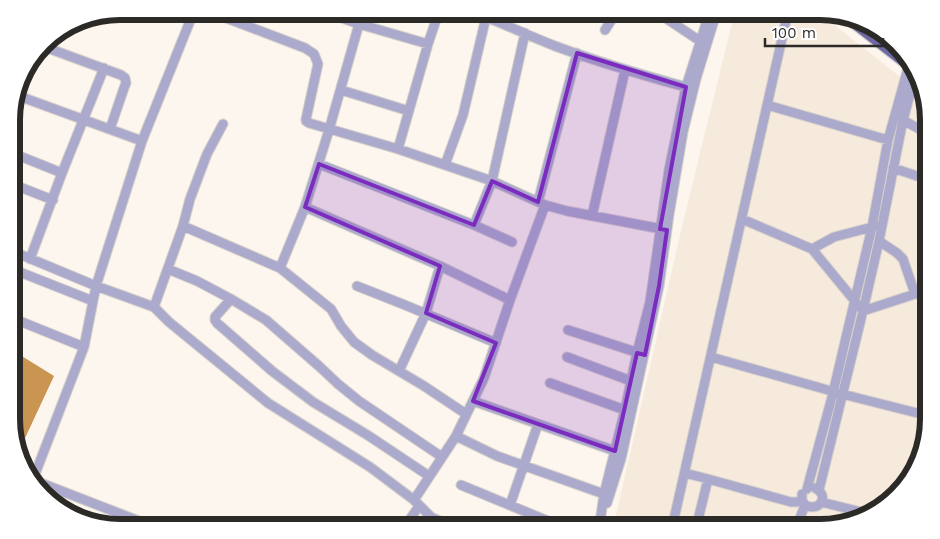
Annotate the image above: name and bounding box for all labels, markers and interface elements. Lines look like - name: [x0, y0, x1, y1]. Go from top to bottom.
- scale bar: [765, 15, 882, 47]
- text: 100 m: [772, 24, 816, 42]

